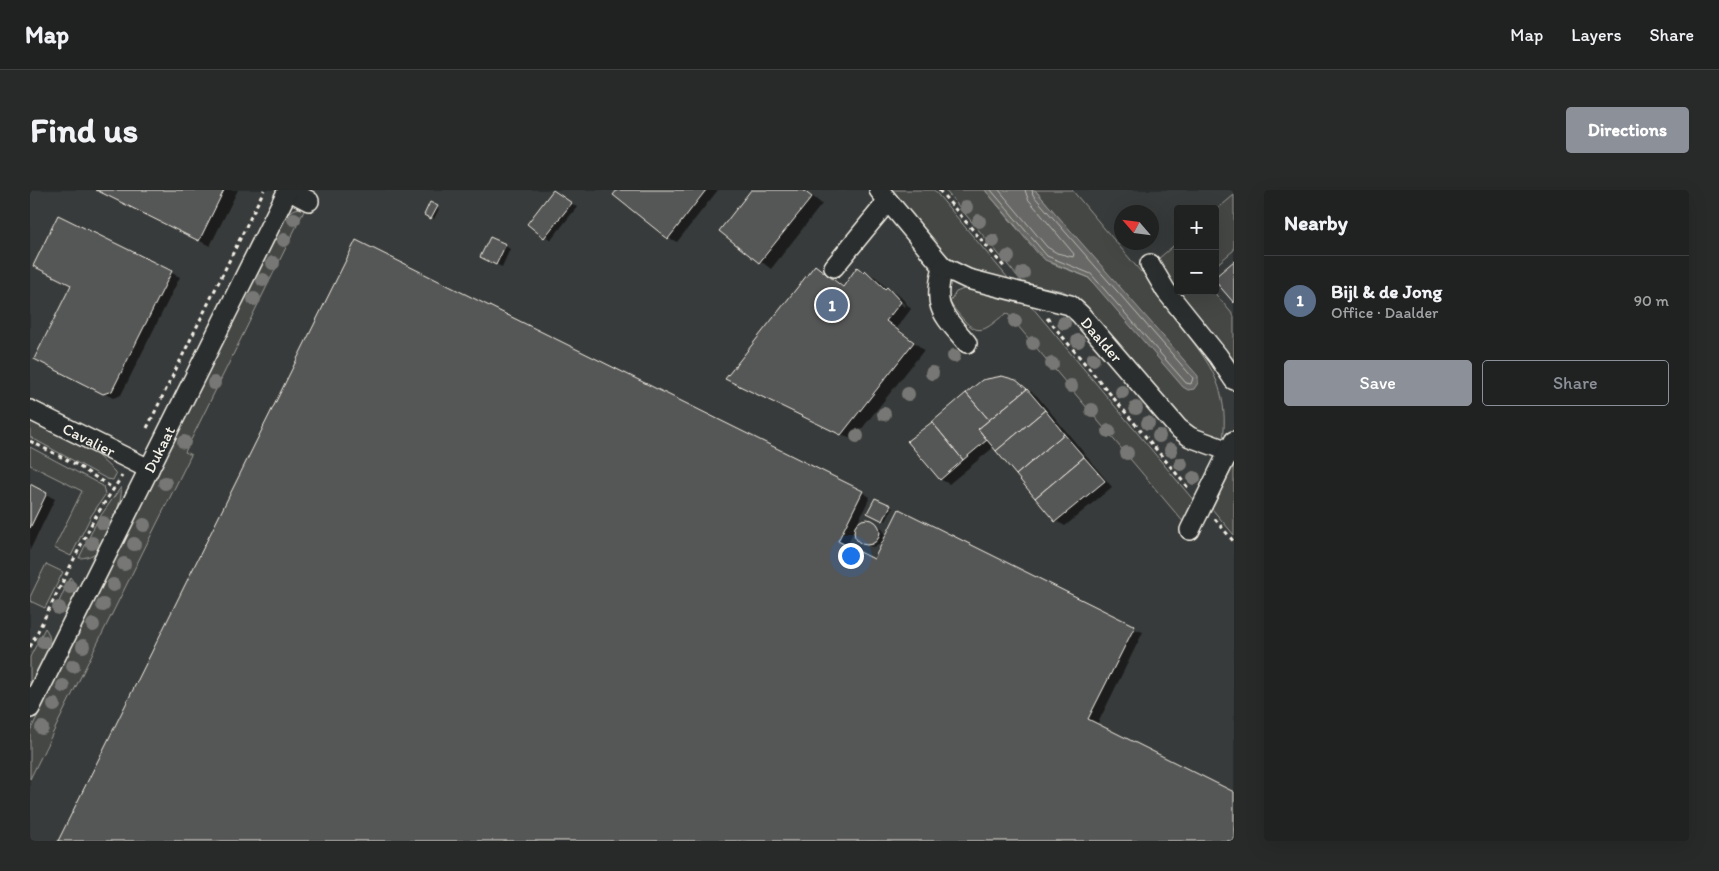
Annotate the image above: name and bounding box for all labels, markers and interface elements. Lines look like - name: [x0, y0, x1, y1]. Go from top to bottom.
- text: Map: [25, 20, 69, 49]
- text: Map: [1510, 24, 1543, 46]
- text: Layers: [1571, 24, 1621, 46]
- text: Share: [1649, 24, 1694, 46]
- button: Directions: [1566, 107, 1689, 153]
- text: Find us: [30, 109, 138, 151]
- north arrow: [1114, 205, 1159, 250]
- map controls: [1174, 205, 1219, 295]
- button: +: [1174, 205, 1219, 250]
- text: Nearby: [1284, 210, 1348, 235]
- button: −: [1174, 250, 1219, 295]
- text: Bijl & de Jong: [1331, 280, 1442, 303]
- pin: 1: [816, 286, 848, 324]
- text: 1: [1296, 291, 1304, 310]
- text: 90 m: [1634, 291, 1669, 310]
- text: Office · Daalder: [1331, 303, 1438, 322]
- street label: Daalder: [1077, 313, 1127, 367]
- button: Save: [1284, 360, 1472, 406]
- button: Share: [1482, 360, 1669, 406]
- street label: Cavalier: [60, 418, 119, 461]
- street label: Dukaat: [139, 423, 178, 476]
- your location: [838, 543, 864, 569]

